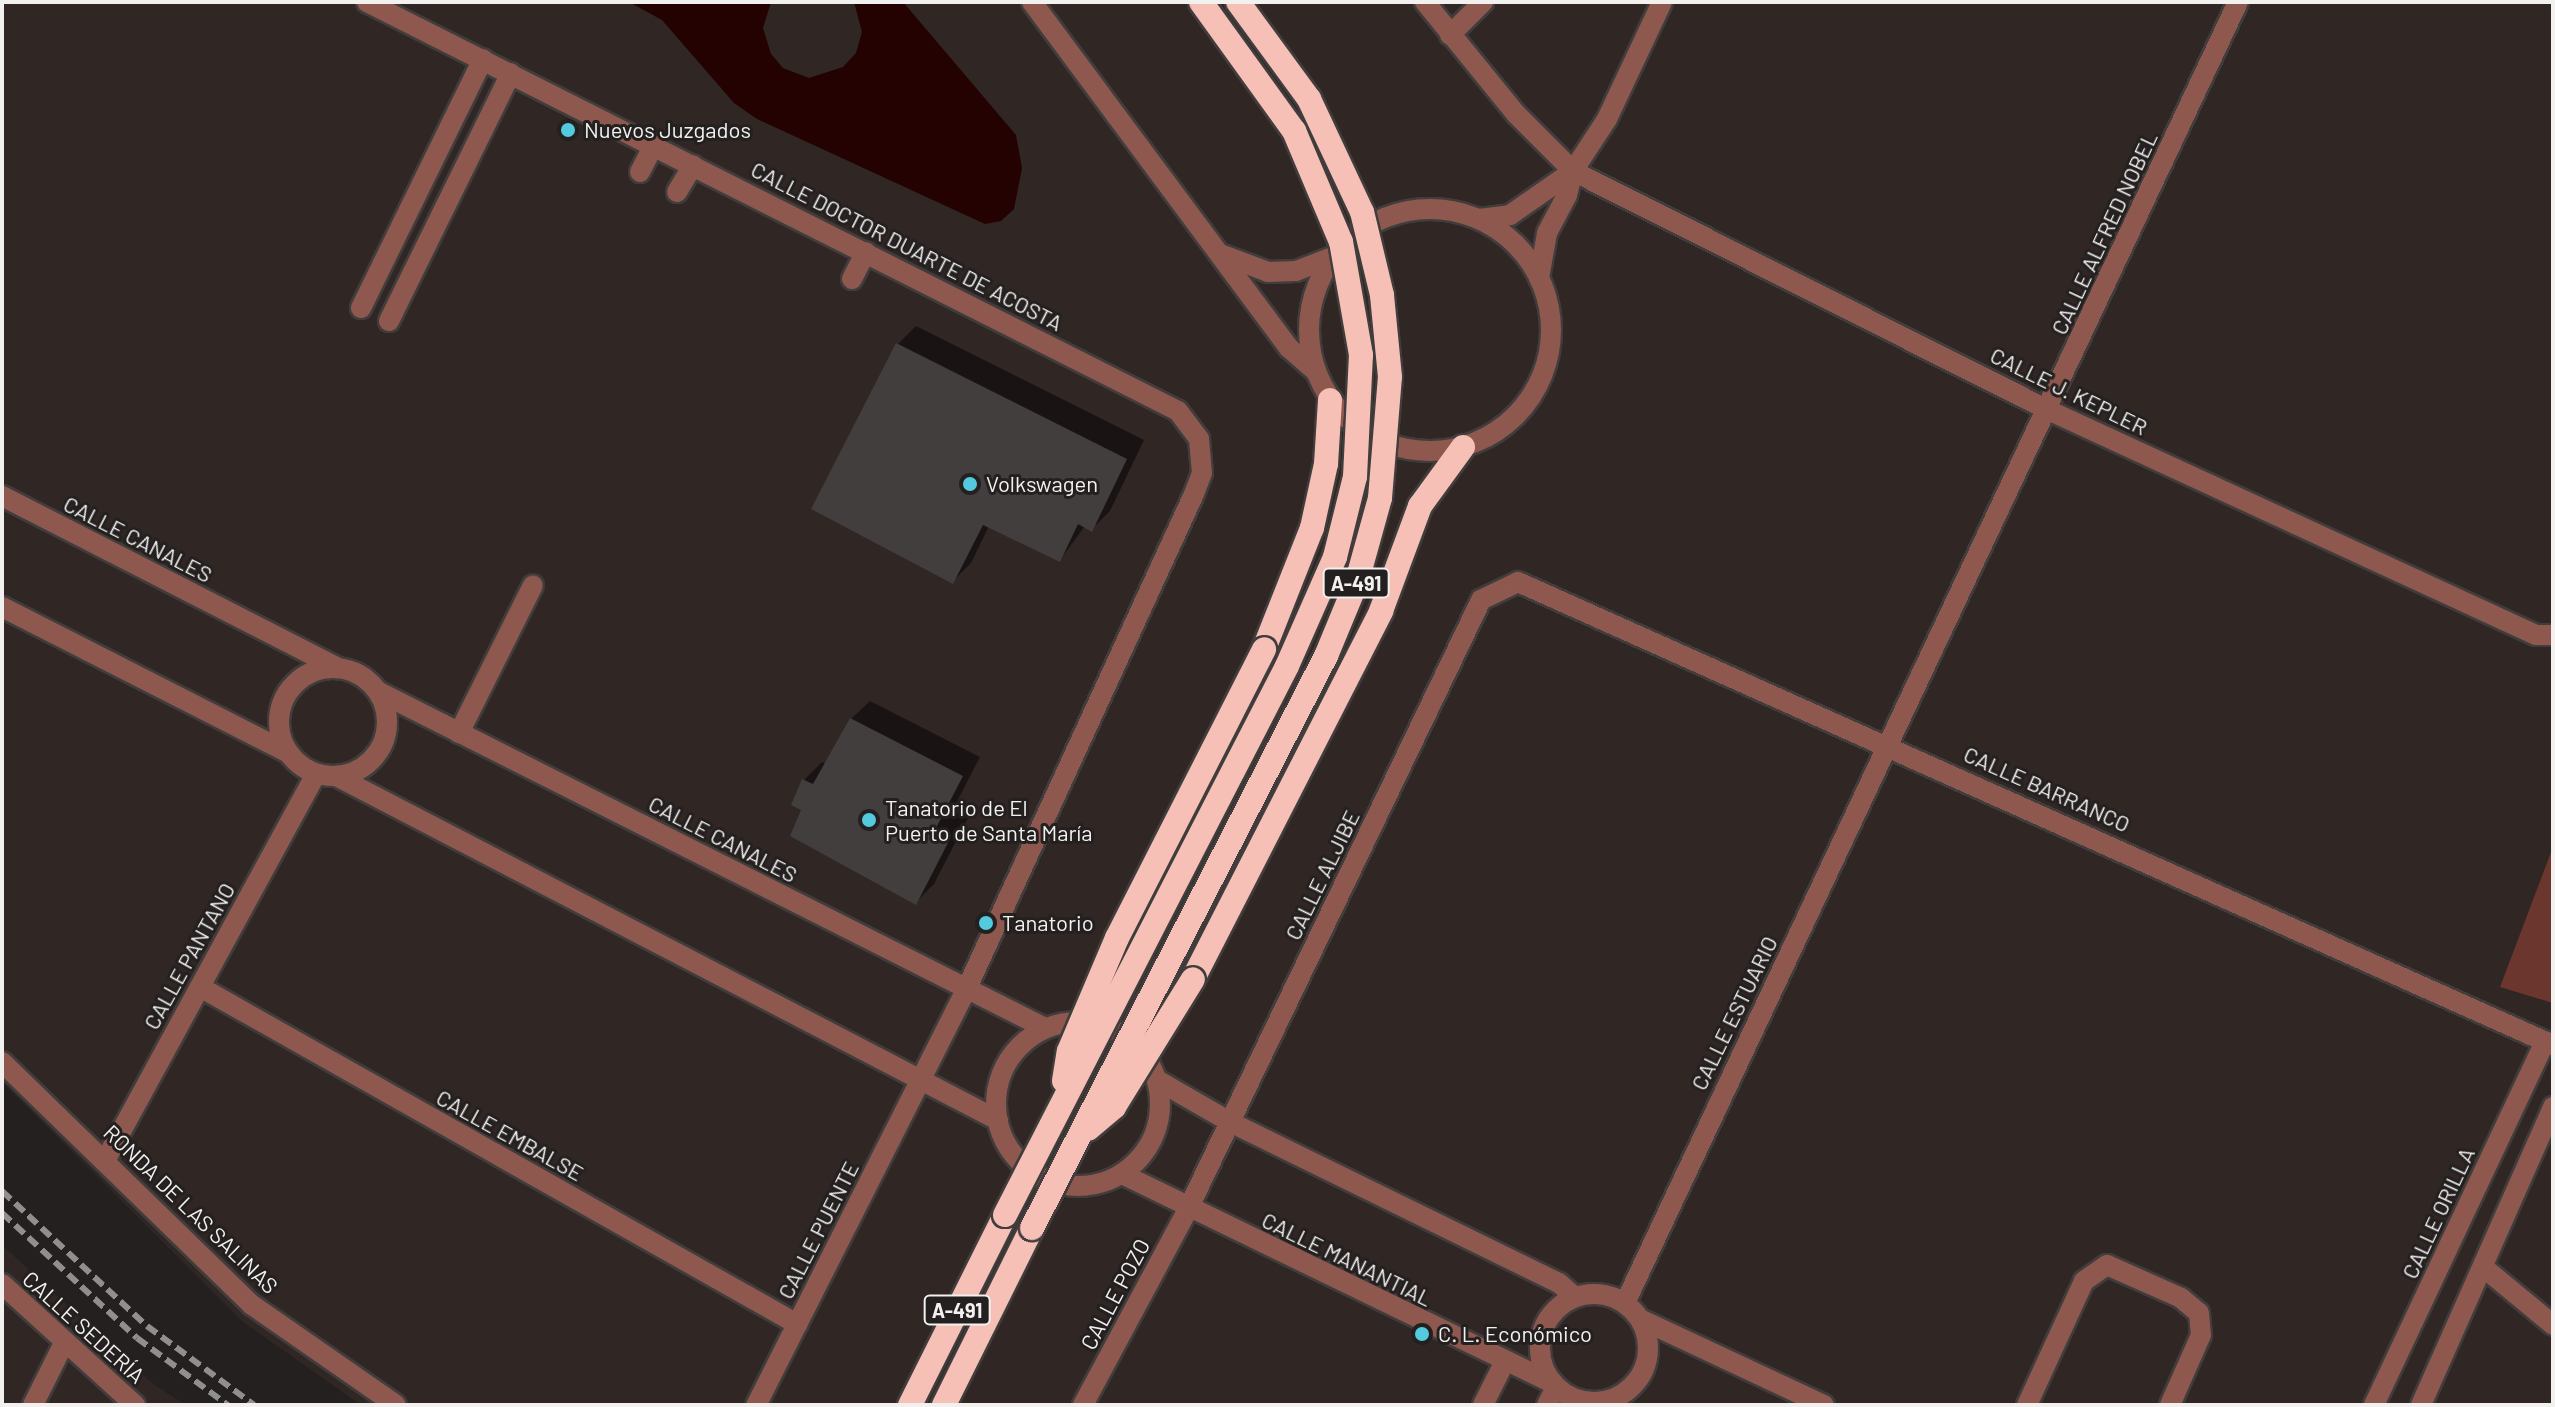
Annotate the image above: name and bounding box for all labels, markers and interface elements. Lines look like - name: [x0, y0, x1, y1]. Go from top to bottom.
- place label: Nuevos Juzgados: [584, 117, 751, 143]
- marker: Nuevos Juzgados: [559, 121, 577, 139]
- street label: CALLE ALFRED NOBEL: [2045, 127, 2163, 339]
- street label: CALLE DOCTOR DUARTE DE ACOSTA: [747, 156, 1067, 336]
- street label: CALLE J. KEPLER: [1986, 342, 2152, 440]
- place label: Volkswagen: [986, 471, 1098, 497]
- marker: Volkswagen: [961, 475, 979, 493]
- street label: CALLE CANALES: [59, 490, 217, 588]
- road number: A-491: [1322, 567, 1390, 599]
- street label: CALLE BARRANCO: [1960, 741, 2134, 837]
- street label: CALLE CANALES: [644, 790, 802, 888]
- place label: Tanatorio de El Puerto de Santa María: [885, 794, 1093, 846]
- street label: CALLE ALJIBE: [1279, 806, 1365, 944]
- marker: Tanatorio de El Puerto de Santa María: [860, 811, 878, 829]
- street label: CALLE PANTANO: [138, 878, 240, 1034]
- place label: Tanatorio: [1002, 910, 1094, 936]
- marker: Tanatorio: [977, 914, 995, 932]
- street label: CALLE ESTUARIO: [1685, 932, 1783, 1094]
- street label: CALLE EMBALSE: [432, 1084, 588, 1186]
- street label: RONDA DE LAS SALINAS: [98, 1119, 284, 1299]
- street label: CALLE ORILLA: [2396, 1143, 2480, 1283]
- street label: CALLE PUENTE: [772, 1157, 864, 1303]
- street label: CALLE MANANTIAL: [1258, 1206, 1436, 1312]
- street label: CALLE POZO: [1075, 1234, 1155, 1354]
- street label: CALLE SEDERÍA: [18, 1265, 150, 1389]
- road number: A-491: [923, 1294, 991, 1326]
- place label: C. L. Económico: [1438, 1321, 1592, 1347]
- marker: C. L. Económico: [1413, 1325, 1431, 1343]

